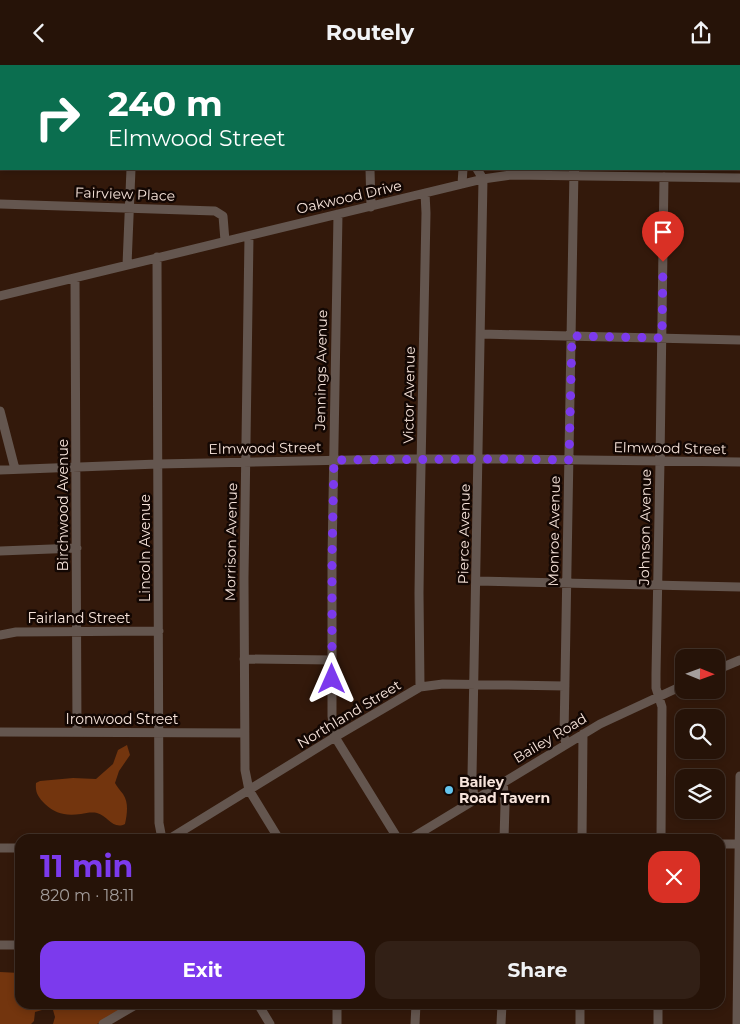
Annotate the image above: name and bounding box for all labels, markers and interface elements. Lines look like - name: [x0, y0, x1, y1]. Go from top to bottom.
- icon: back: [25, 19, 53, 47]
- text: Routely: [326, 19, 414, 46]
- icon: share: [687, 19, 715, 47]
- text: 240 m: [108, 82, 223, 125]
- icon: right: [25, 85, 90, 150]
- text: Elmwood Street: [108, 125, 286, 152]
- street label: Oakwood Drive: [295, 176, 403, 218]
- street label: Fairview Place: [75, 183, 175, 205]
- pin: [642, 211, 684, 262]
- icon: arrive: [649, 218, 677, 246]
- street label: Jennings Avenue: [311, 310, 331, 431]
- street label: Victor Avenue: [399, 346, 419, 444]
- street label: Elmwood Street: [208, 438, 322, 458]
- street label: Elmwood Street: [613, 438, 727, 458]
- street label: Birchwood Avenue: [54, 439, 72, 571]
- street label: Johnson Avenue: [635, 469, 655, 586]
- street label: Monroe Avenue: [544, 475, 564, 587]
- street label: Morrison Avenue: [221, 483, 241, 601]
- street label: Pierce Avenue: [454, 484, 474, 584]
- street label: Lincoln Avenue: [136, 494, 154, 602]
- street label: Fairland Street: [27, 609, 131, 627]
- north arrow: [675, 649, 725, 699]
- map controls: [675, 649, 725, 819]
- position arrow: [305, 652, 357, 704]
- street label: Northland Street: [294, 676, 405, 752]
- street label: Bailey Road: [510, 709, 590, 767]
- button: search: [675, 709, 725, 759]
- street label: Ironwood Street: [66, 710, 179, 728]
- button: layers: [675, 769, 725, 819]
- place label: Bailey Road Tavern: [459, 773, 550, 807]
- marker: Bailey Road Tavern: [443, 784, 455, 796]
- text: 11 min: [40, 848, 133, 885]
- button: close: [648, 851, 700, 903]
- text: 820 m · 18:11: [40, 886, 134, 905]
- button: Exit: [40, 941, 365, 999]
- button: Share: [375, 941, 700, 999]

